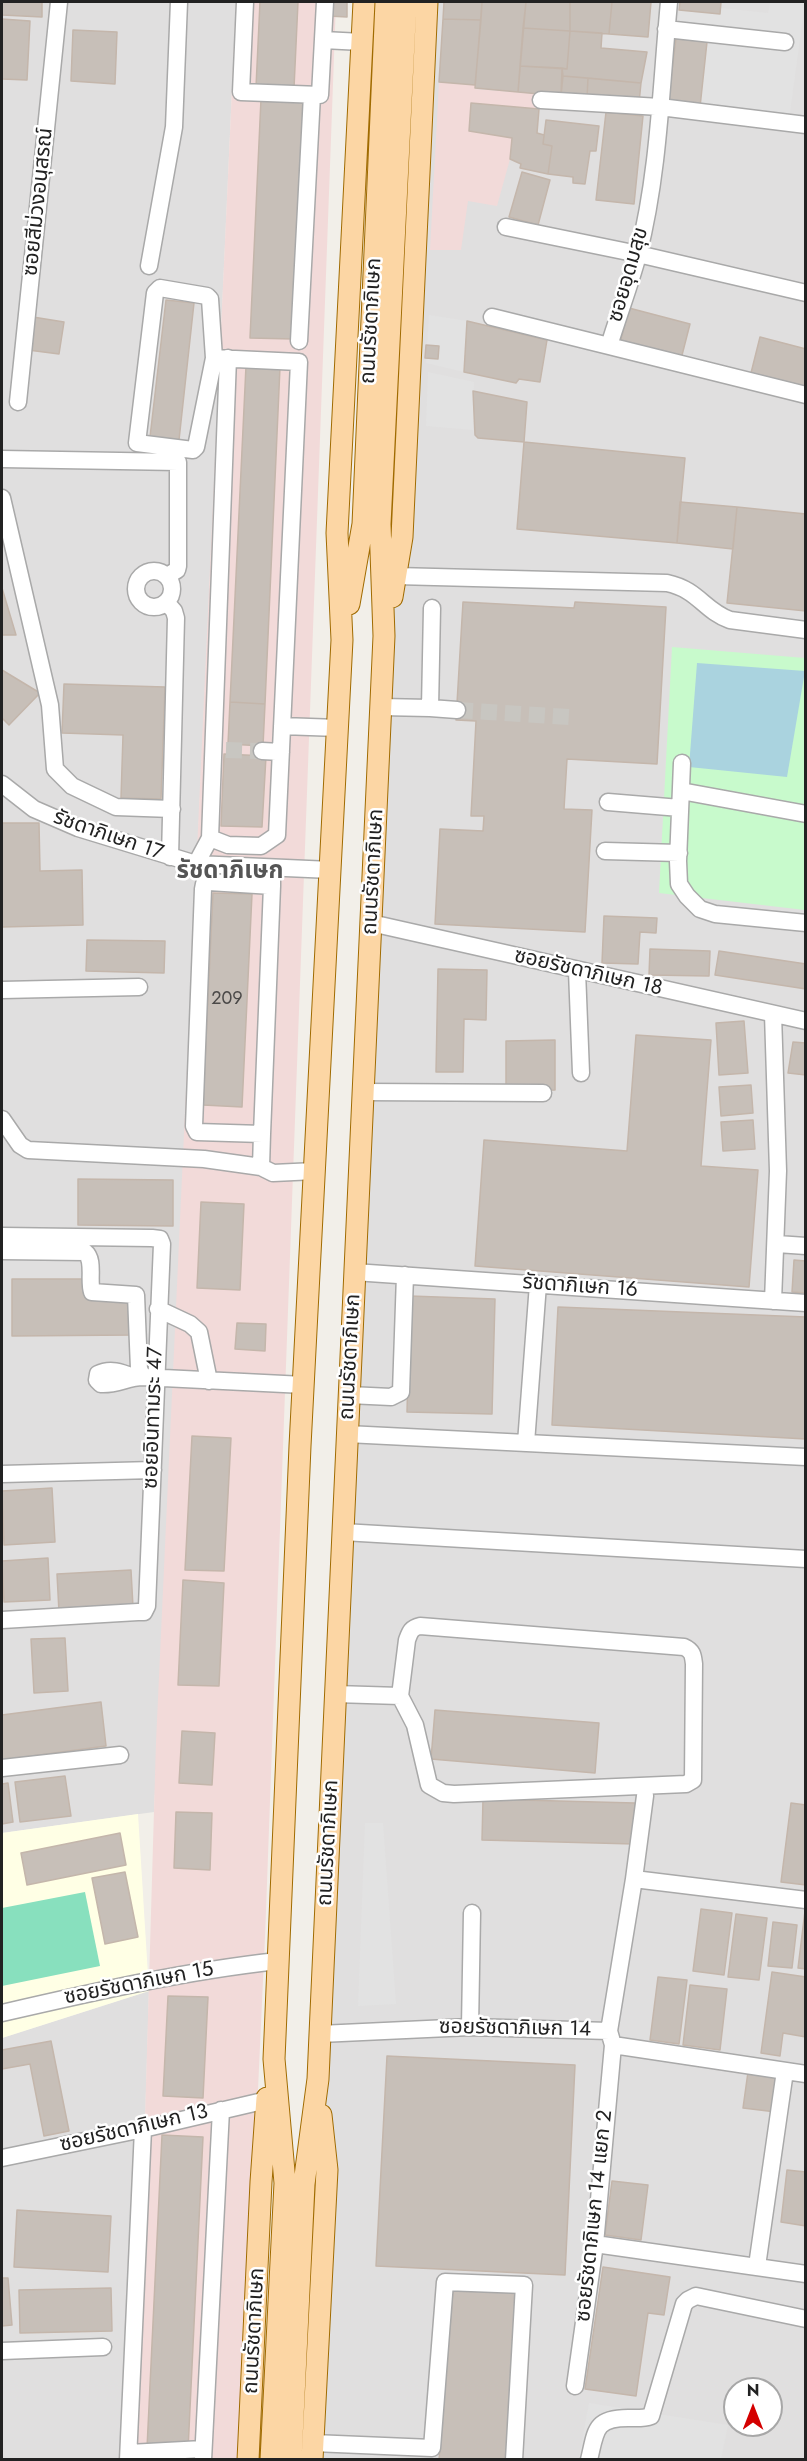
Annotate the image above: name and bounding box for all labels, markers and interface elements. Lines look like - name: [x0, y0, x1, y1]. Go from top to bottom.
- street label: ซอยสีม่วงอนุสรณ์: [19, 127, 59, 277]
- street label: ซอยอุดมสุข: [603, 225, 655, 325]
- street label: ถนนรัชดาภิเษก: [356, 257, 388, 385]
- street label: รัชดาภิเษก 17: [50, 805, 166, 867]
- street label: ถนนรัชดาภิเษก: [358, 808, 390, 936]
- district label: รัชดาภิเษก: [177, 858, 283, 886]
- street label: ซอยรัชดาภิเษก 18: [511, 944, 665, 1002]
- house number: 209: [211, 989, 243, 1011]
- street label: รัชดาภิเษก 16: [521, 1270, 639, 1304]
- street label: ถนนรัชดาภิเษก: [335, 1293, 367, 1421]
- street label: ซอยอินทามระ 47: [139, 1346, 169, 1490]
- street label: ถนนรัชดาภิเษก: [313, 1779, 345, 1907]
- street label: ซอยรัชดาภิเษก 15: [62, 1957, 216, 2011]
- street label: ซอยรัชดาภิเษก 14: [439, 2015, 591, 2043]
- street label: ซอยรัชดาภิเษก 13: [57, 2100, 211, 2158]
- street label: ซอยรัชดาภิเษก 14 แยก 2: [571, 2109, 619, 2323]
- street label: ถนนรัชดาภิเษก: [239, 2267, 271, 2395]
- north arrow: [723, 2377, 783, 2437]
- text: N: [747, 2379, 759, 2402]

